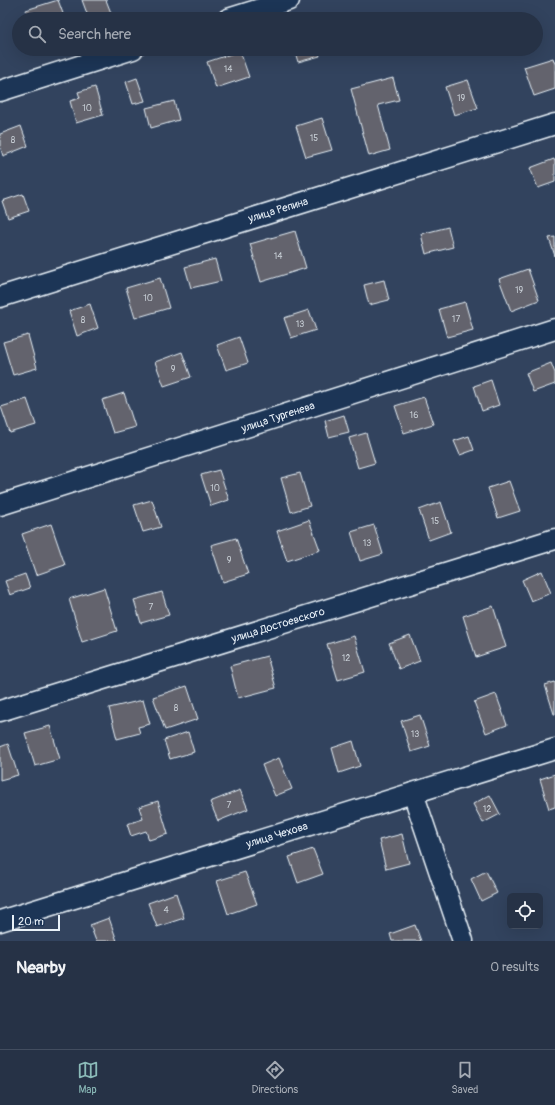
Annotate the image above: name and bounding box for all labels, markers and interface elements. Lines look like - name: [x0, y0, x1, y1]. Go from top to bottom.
- search box: [12, 12, 543, 56]
- icon: search: [26, 23, 48, 45]
- text: Search here: [58, 25, 131, 44]
- house number: 14: [224, 64, 233, 75]
- house number: 19: [457, 93, 465, 104]
- house number: 10: [82, 103, 92, 114]
- house number: 15: [310, 133, 318, 144]
- house number: 8: [11, 135, 16, 146]
- street label: улица Репина: [246, 195, 309, 226]
- house number: 14: [274, 251, 283, 262]
- house number: 19: [515, 285, 523, 296]
- house number: 10: [143, 293, 153, 304]
- house number: 17: [452, 314, 460, 325]
- house number: 8: [81, 315, 86, 326]
- house number: 13: [296, 319, 304, 330]
- house number: 9: [171, 364, 176, 375]
- street label: улица Тургенева: [239, 399, 316, 435]
- house number: 16: [410, 410, 418, 421]
- house number: 10: [210, 483, 220, 494]
- house number: 15: [431, 516, 439, 527]
- house number: 13: [363, 538, 371, 549]
- house number: 9: [227, 555, 232, 566]
- house number: 7: [149, 602, 154, 613]
- street label: улица Достоевского: [229, 605, 326, 646]
- house number: 12: [342, 653, 350, 664]
- house number: 8: [174, 703, 179, 714]
- house number: 13: [411, 729, 419, 740]
- house number: 7: [227, 800, 232, 811]
- house number: 12: [483, 804, 491, 815]
- street label: улица Чехова: [244, 819, 309, 851]
- map controls: [507, 893, 543, 929]
- button: locate: [507, 893, 543, 929]
- house number: 4: [163, 905, 169, 916]
- scale bar: [12, 913, 60, 932]
- text: 20 m: [18, 915, 44, 928]
- text: Nearby: [16, 957, 65, 978]
- text: 0 results: [490, 959, 539, 975]
- tab: Map: [77, 1059, 99, 1096]
- tab: Directions: [252, 1059, 298, 1096]
- tab: Saved: [451, 1059, 478, 1096]

